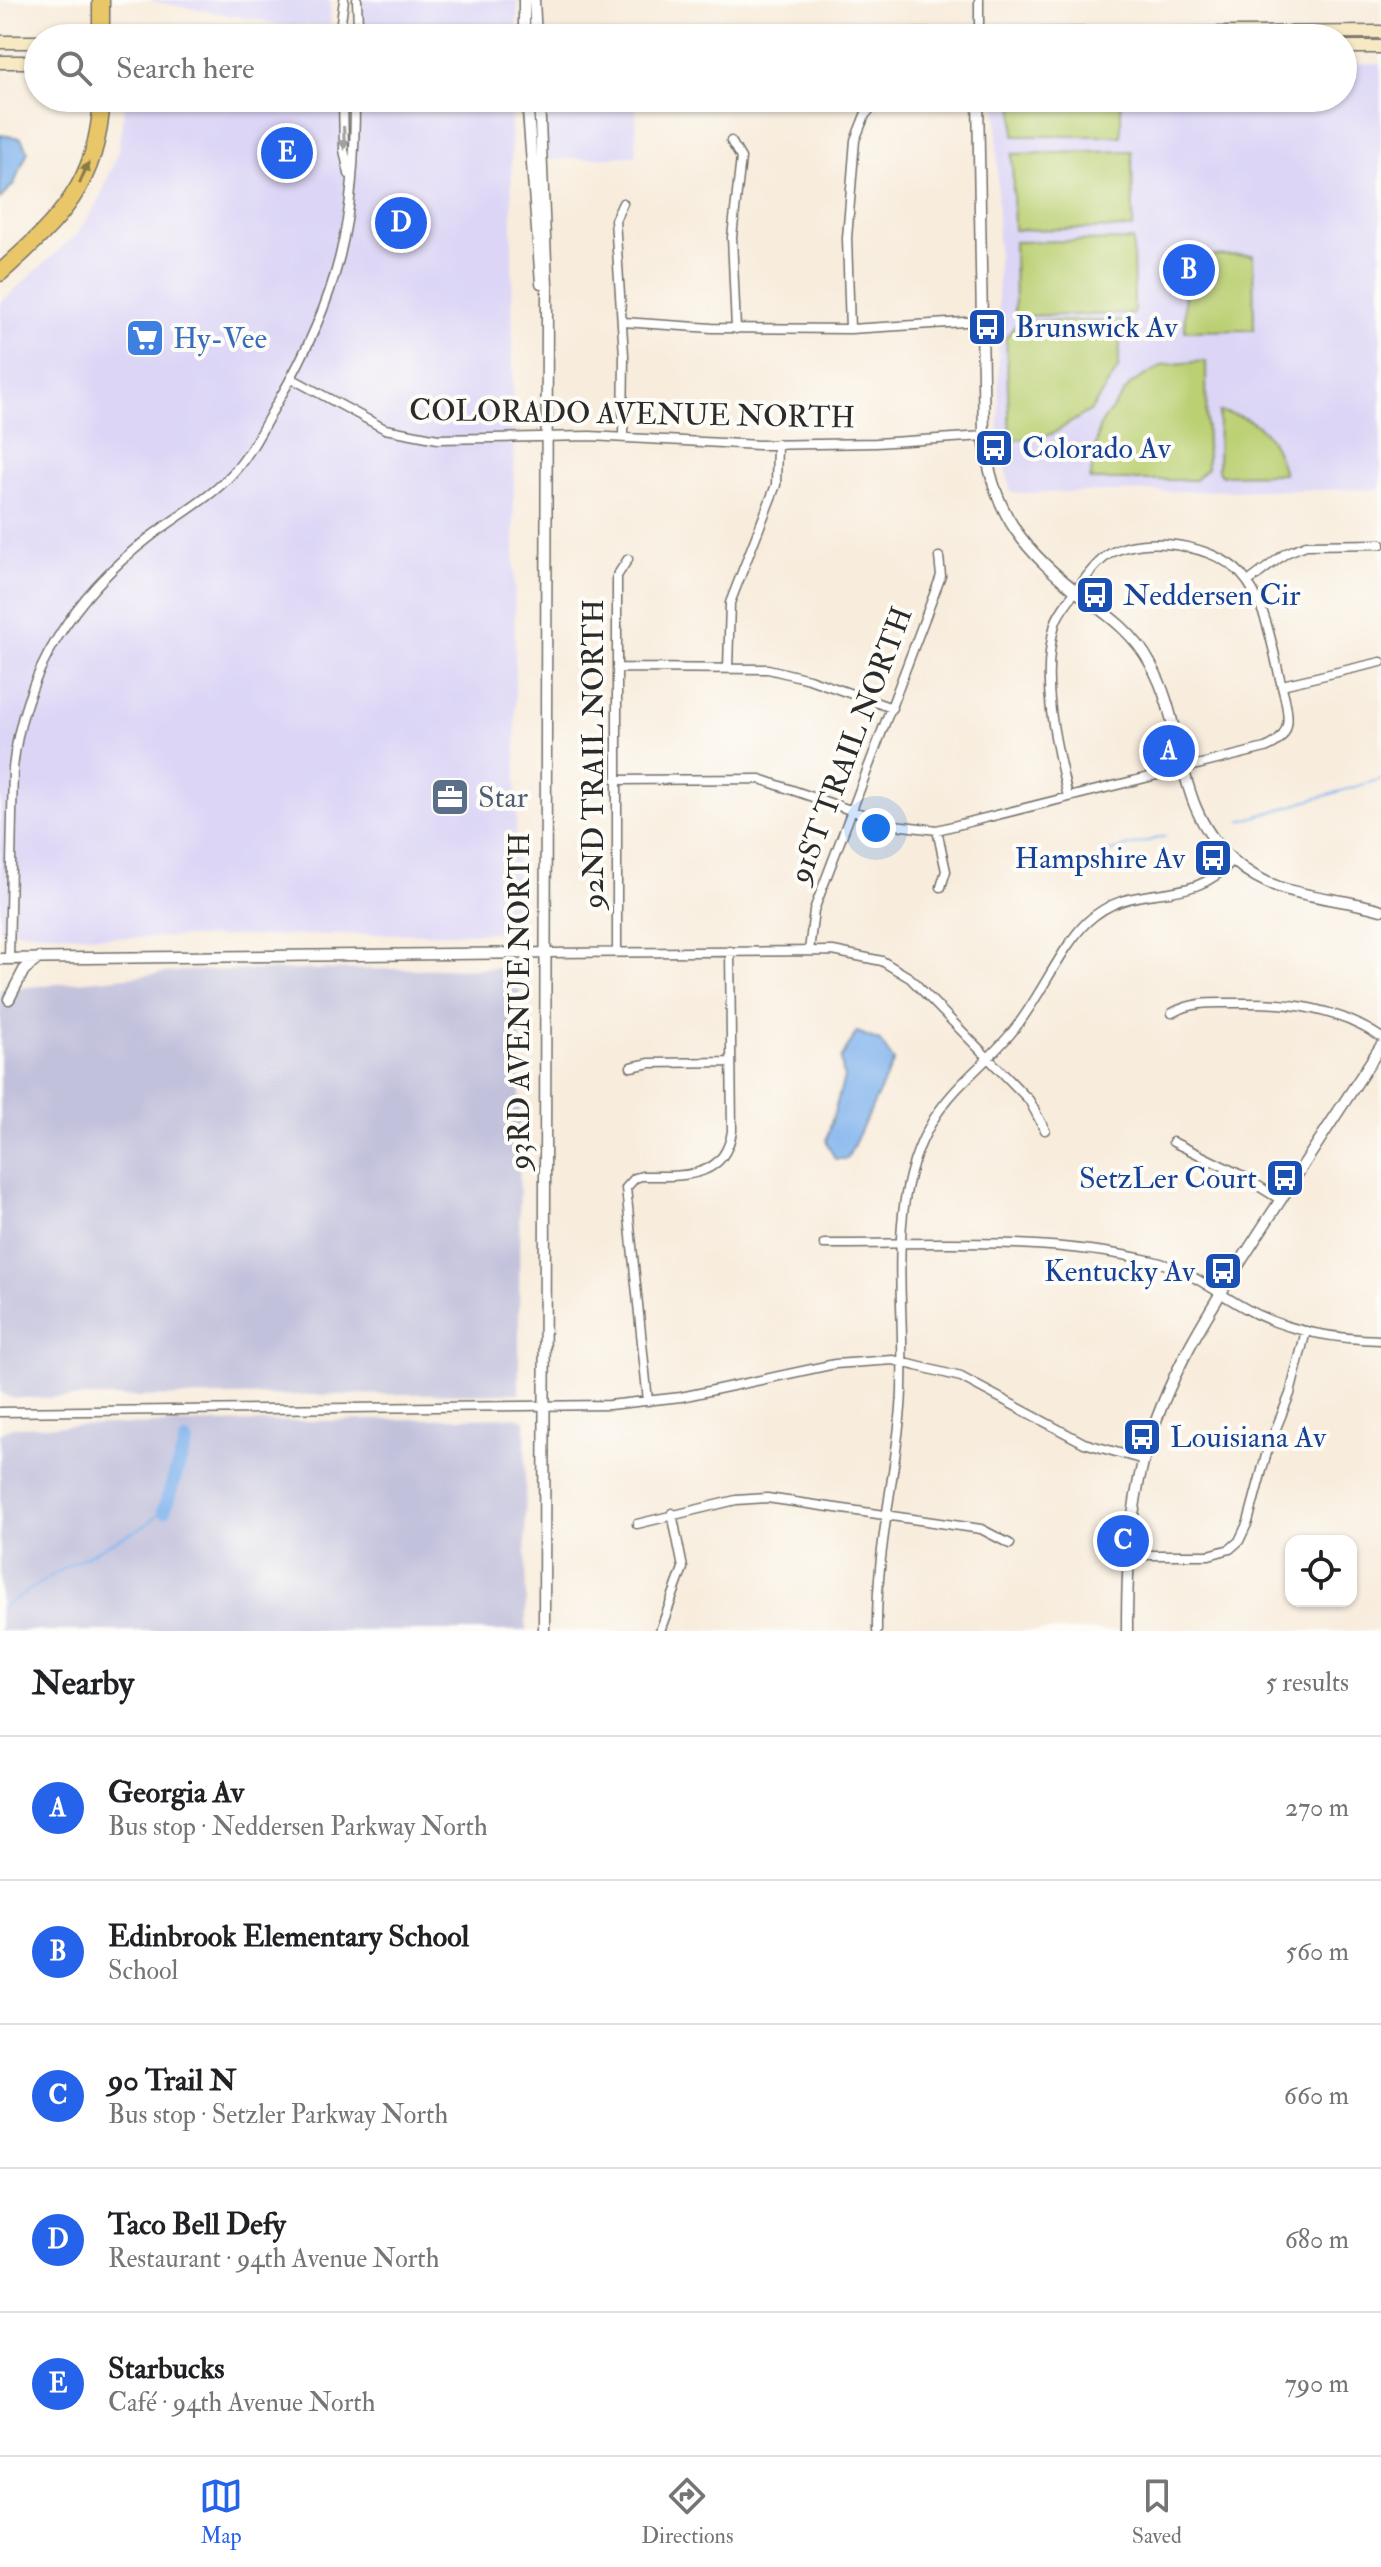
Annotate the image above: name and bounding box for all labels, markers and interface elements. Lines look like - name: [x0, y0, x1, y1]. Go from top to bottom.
- search box: [24, 24, 1357, 112]
- icon: search: [52, 46, 96, 90]
- text: Search here: [116, 50, 255, 87]
- pin: E: [261, 123, 313, 183]
- one-way arrow: [337, 126, 350, 152]
- one-way arrow: [78, 162, 91, 185]
- pin: D: [375, 193, 427, 253]
- pin: B: [1163, 240, 1215, 300]
- bus stop icon: Brunswick Av: [966, 306, 1008, 348]
- place label: Brunswick Av: [1015, 309, 1178, 346]
- supermarket icon: Hy-Vee: [124, 317, 166, 359]
- place label: Hy-Vee: [173, 320, 267, 357]
- street label: COLORADO AVENUE NORTH: [409, 392, 855, 436]
- bus stop icon: Colorado Av: [973, 427, 1015, 469]
- place label: Colorado Av: [1022, 430, 1172, 467]
- bus stop icon: Neddersen Cir: [1074, 574, 1116, 616]
- place label: Neddersen Cir: [1123, 577, 1301, 614]
- street label: 92ND TRAIL NORTH: [575, 599, 612, 911]
- street label: 91ST TRAIL NORTH: [781, 602, 921, 890]
- pin: A: [1143, 721, 1195, 781]
- office icon: Star: [429, 776, 471, 818]
- place label: Star: [478, 779, 528, 816]
- your location: [856, 808, 896, 848]
- street label: 93RD AVENUE NORTH: [501, 832, 538, 1172]
- bus stop icon: Hampshire Av: [1192, 837, 1234, 879]
- place label: Hampshire Av: [1015, 840, 1186, 877]
- bus stop icon: SetzLer Court: [1264, 1157, 1306, 1199]
- place label: SetzLer Court: [1079, 1160, 1257, 1197]
- bus stop icon: Kentucky Av: [1202, 1250, 1244, 1292]
- place label: Kentucky Av: [1044, 1253, 1196, 1290]
- bus stop icon: Louisiana Av: [1121, 1416, 1163, 1458]
- place label: Louisiana Av: [1170, 1419, 1327, 1456]
- pin: C: [1097, 1511, 1149, 1571]
- map controls: [1285, 1535, 1357, 1607]
- button: locate: [1285, 1535, 1357, 1607]
- text: Nearby: [32, 1662, 134, 1705]
- text: 5 results: [1265, 1667, 1349, 1699]
- text: Georgia Av: [108, 1774, 244, 1811]
- text: A: [50, 1792, 66, 1824]
- text: 270 m: [1285, 1792, 1349, 1824]
- text: Bus stop · Neddersen Parkway North: [108, 1811, 488, 1843]
- text: Edinbrook Elementary School: [108, 1918, 469, 1955]
- text: B: [49, 1936, 67, 1968]
- text: 560 m: [1286, 1936, 1349, 1968]
- text: School: [108, 1955, 178, 1987]
- text: 90 Trail N: [108, 2062, 236, 2099]
- text: C: [48, 2080, 68, 2112]
- text: 660 m: [1284, 2080, 1349, 2112]
- text: Bus stop · Setzler Parkway North: [108, 2099, 448, 2131]
- text: Taco Bell Defy: [108, 2206, 286, 2243]
- text: D: [47, 2224, 69, 2256]
- text: 680 m: [1285, 2224, 1349, 2256]
- text: Restaurant · 94th Avenue North: [108, 2243, 439, 2275]
- text: Starbucks: [108, 2350, 225, 2387]
- text: E: [49, 2368, 67, 2400]
- text: 790 m: [1285, 2368, 1349, 2400]
- text: Café · 94th Avenue North: [108, 2387, 375, 2419]
- tab: Map: [199, 2474, 243, 2550]
- tab: Directions: [641, 2474, 734, 2550]
- tab: Saved: [1132, 2474, 1182, 2550]

